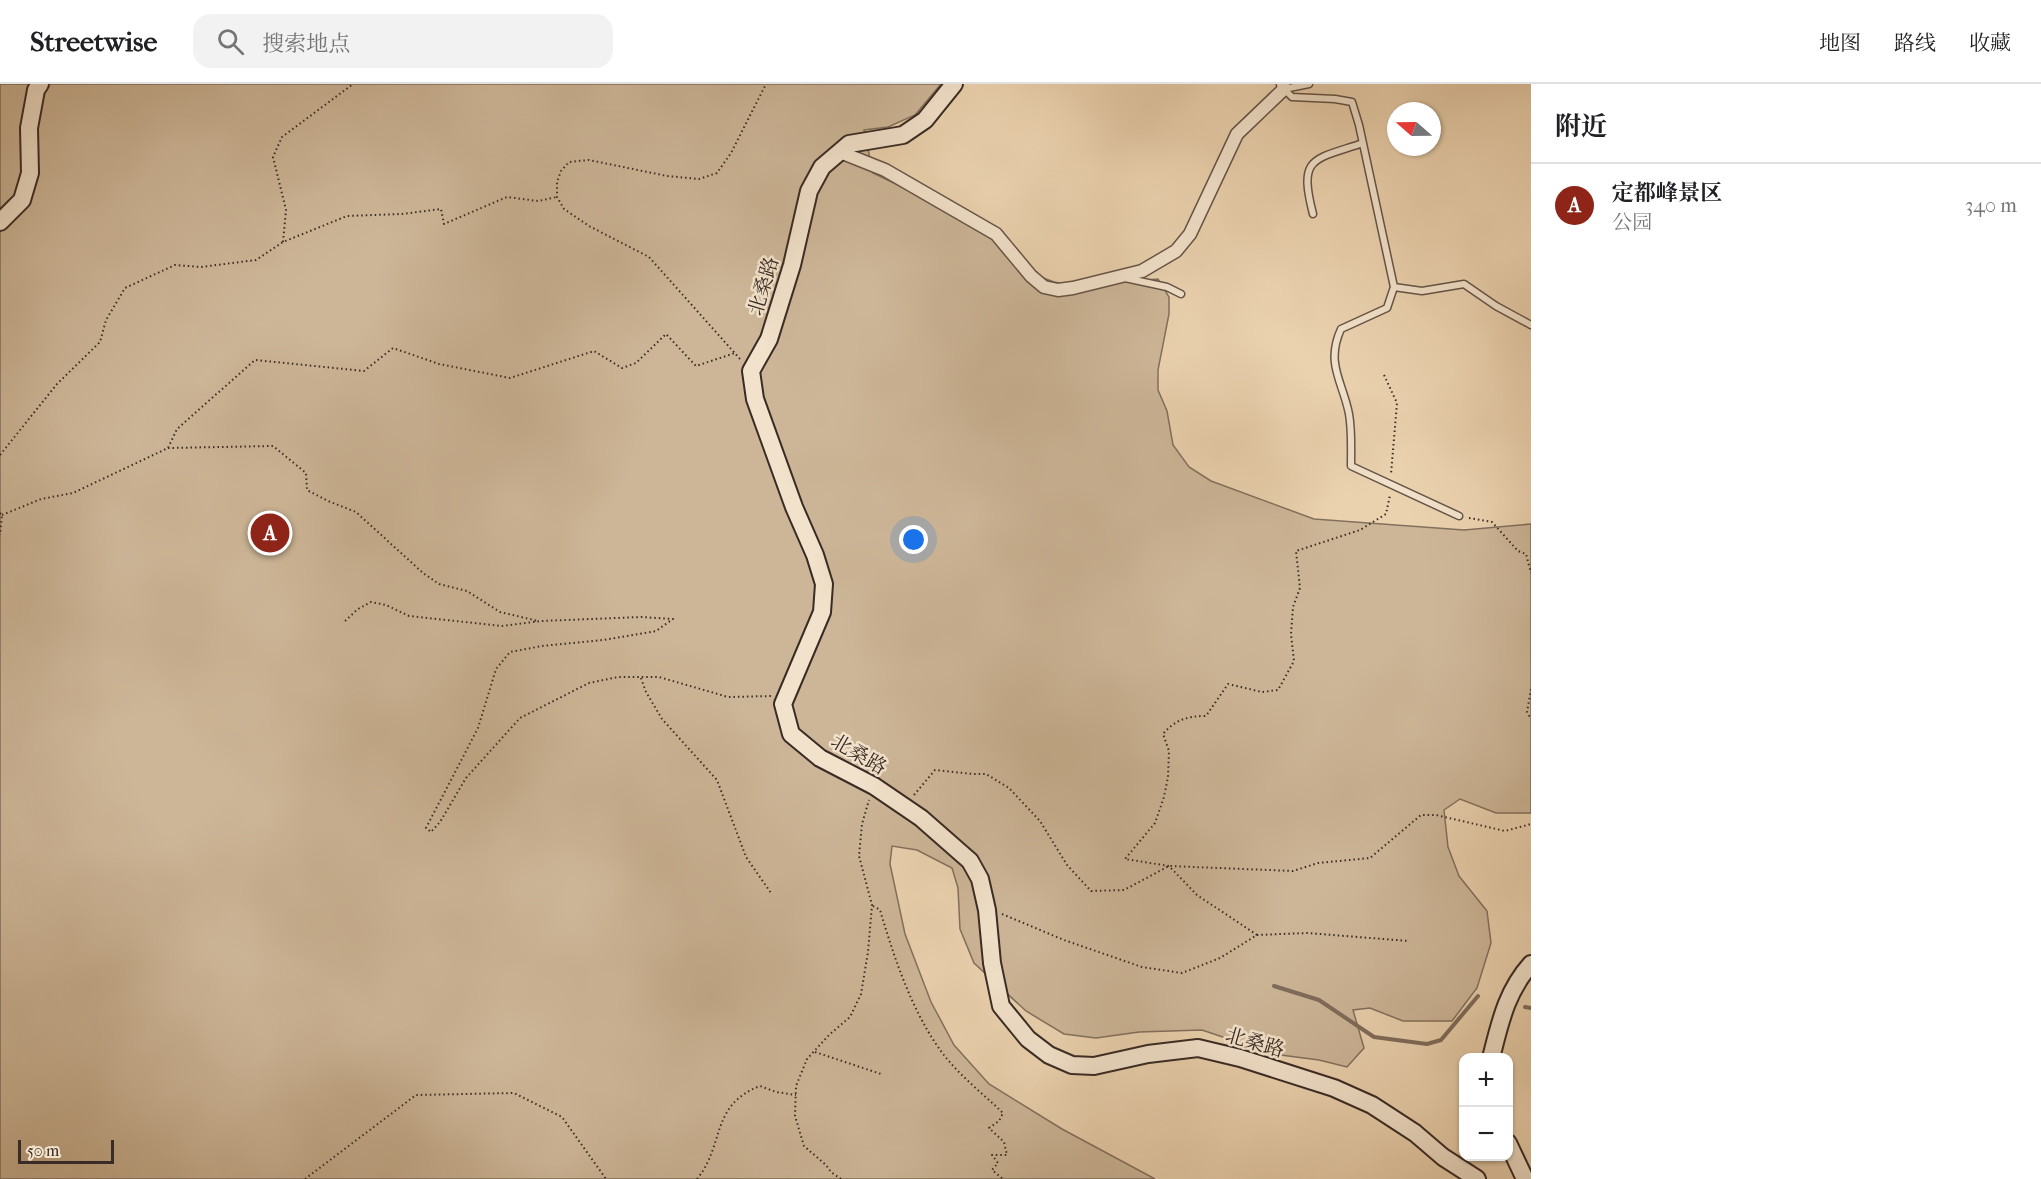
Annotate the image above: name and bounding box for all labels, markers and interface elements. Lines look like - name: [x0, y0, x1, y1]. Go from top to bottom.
- search box: [193, 14, 613, 68]
- text: Streetwise: [30, 25, 157, 58]
- icon: search: [214, 25, 247, 58]
- text: 搜索地点: [262, 31, 350, 57]
- text: 地图: [1819, 31, 1861, 55]
- text: 路线: [1894, 31, 1936, 55]
- text: 收藏: [1969, 31, 2011, 55]
- north arrow: [1387, 102, 1441, 156]
- text: 附近: [1555, 111, 1607, 142]
- text: 定都峰景区: [1612, 180, 1722, 206]
- text: A: [1568, 194, 1581, 217]
- text: 340 m: [1965, 194, 2017, 217]
- text: 公园: [1612, 211, 1652, 234]
- street label: 北桑路: [744, 254, 783, 318]
- pin: A: [250, 510, 290, 556]
- your location: [899, 525, 928, 554]
- street label: 北桑路: [827, 729, 890, 779]
- street label: 北桑路: [1223, 1023, 1287, 1062]
- map controls: [1459, 1053, 1513, 1161]
- button: +: [1459, 1053, 1513, 1107]
- button: −: [1459, 1107, 1513, 1161]
- scale bar: [18, 1137, 114, 1164]
- text: 50 m: [27, 1141, 59, 1160]

